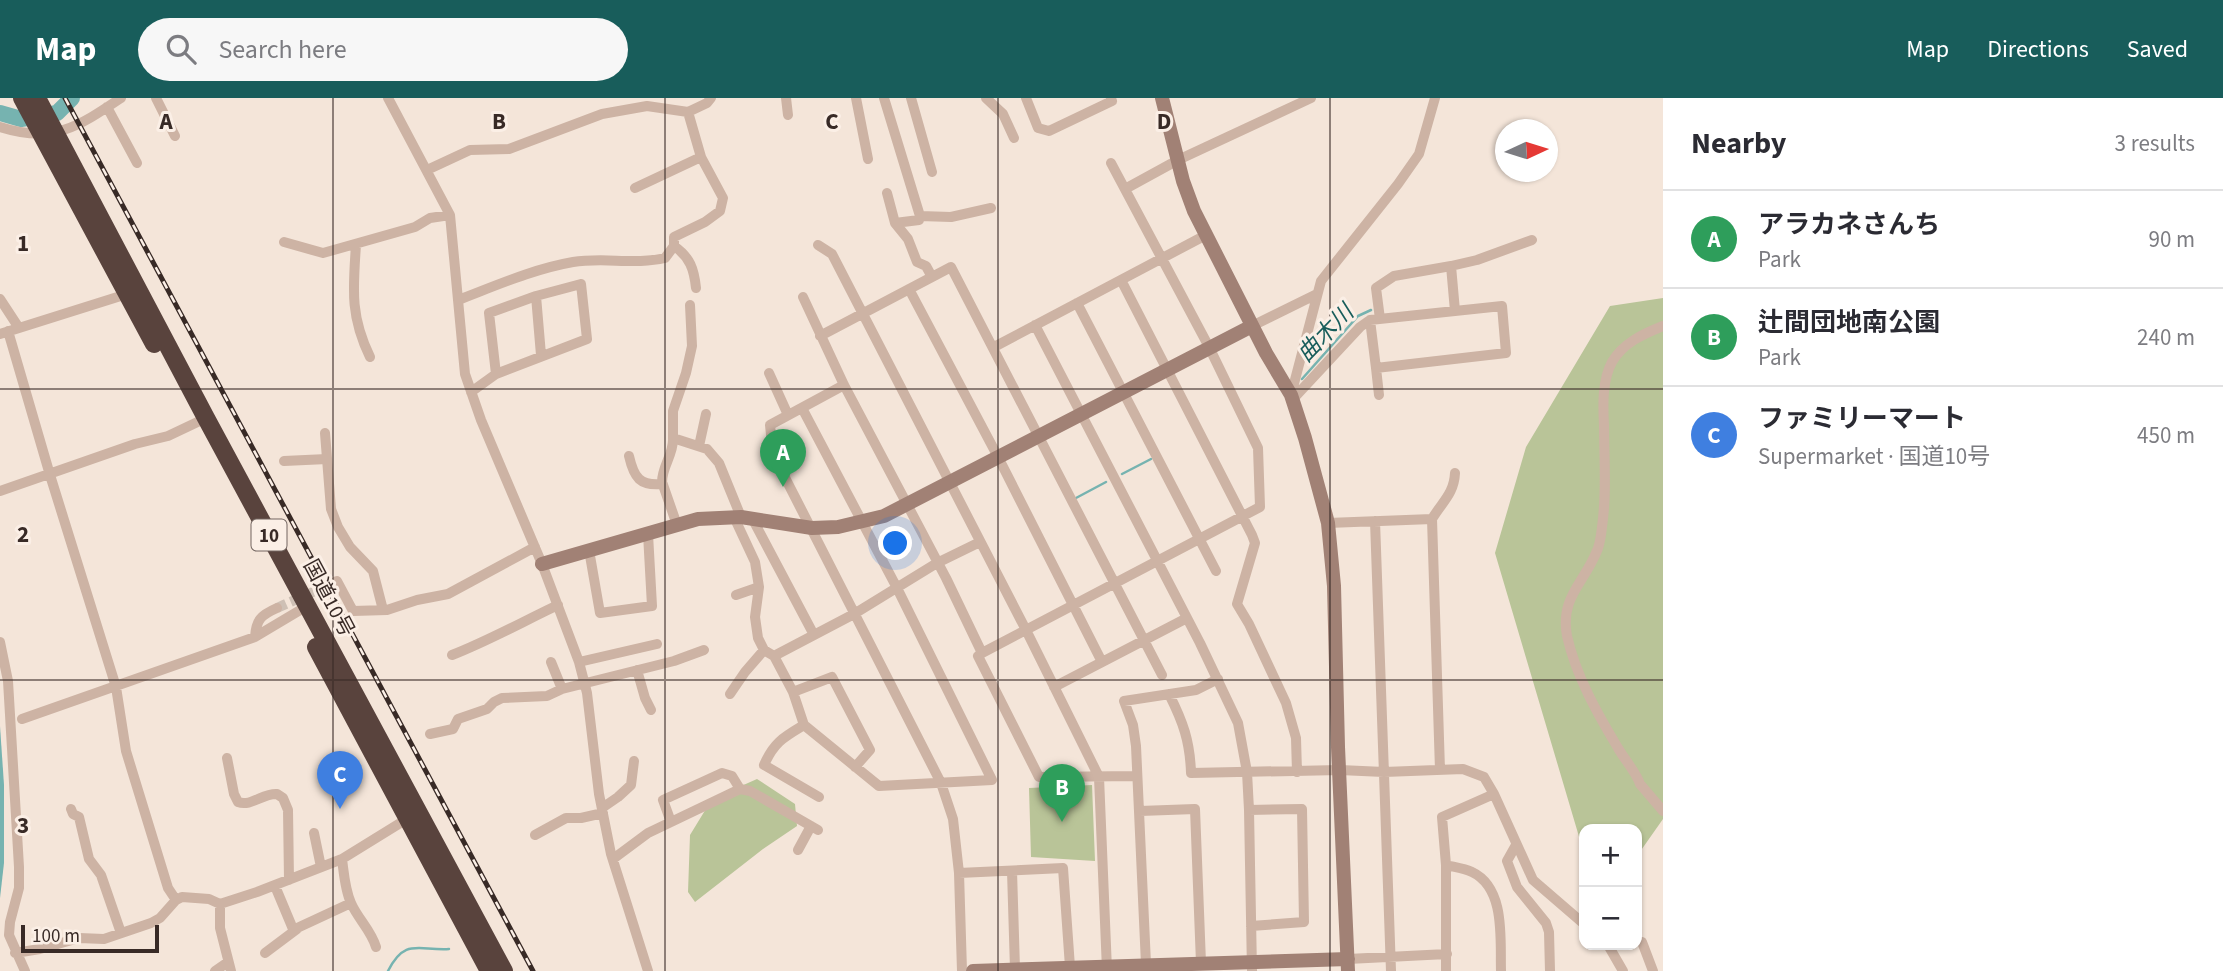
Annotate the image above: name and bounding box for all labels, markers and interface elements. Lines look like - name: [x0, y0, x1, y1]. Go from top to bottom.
- search box: [138, 18, 628, 81]
- text: Map: [35, 26, 96, 73]
- icon: search: [162, 30, 200, 68]
- text: Search here: [218, 31, 347, 68]
- text: Map: [1906, 32, 1949, 67]
- text: Directions: [1987, 32, 2089, 67]
- text: Saved: [2127, 32, 2188, 67]
- text: A: [158, 105, 173, 138]
- text: B: [492, 105, 506, 138]
- text: C: [825, 105, 839, 138]
- text: D: [1157, 105, 1171, 138]
- north arrow: [1495, 119, 1558, 182]
- text: Nearby: [1691, 122, 1786, 165]
- text: 3 results: [2115, 127, 2195, 160]
- text: アラカネさんち: [1758, 206, 1940, 243]
- text: A: [1707, 223, 1721, 256]
- text: 90 m: [2148, 223, 2195, 256]
- text: 1: [17, 227, 29, 260]
- text: Park: [1758, 243, 1801, 276]
- water label: 曲木川: [1290, 295, 1363, 370]
- text: 辻間団地南公園: [1758, 304, 1940, 341]
- text: B: [1707, 321, 1721, 354]
- text: 240 m: [2137, 321, 2195, 354]
- text: Park: [1758, 341, 1801, 374]
- text: ファミリーマート: [1758, 400, 1966, 437]
- text: C: [1707, 419, 1721, 452]
- text: 450 m: [2137, 419, 2195, 452]
- pin: A: [760, 429, 806, 487]
- text: Supermarket · 国道10号: [1758, 440, 1990, 473]
- text: 2: [17, 518, 29, 551]
- road number: 10: [252, 520, 286, 550]
- your location: [878, 526, 912, 560]
- street label: 国道10号: [296, 554, 362, 642]
- pin: C: [317, 751, 363, 809]
- pin: B: [1039, 764, 1085, 822]
- text: 3: [17, 809, 29, 842]
- map controls: [1579, 824, 1642, 950]
- button: +: [1579, 824, 1642, 887]
- button: −: [1579, 887, 1642, 950]
- scale bar: [21, 922, 159, 954]
- text: 100 m: [32, 923, 80, 950]

